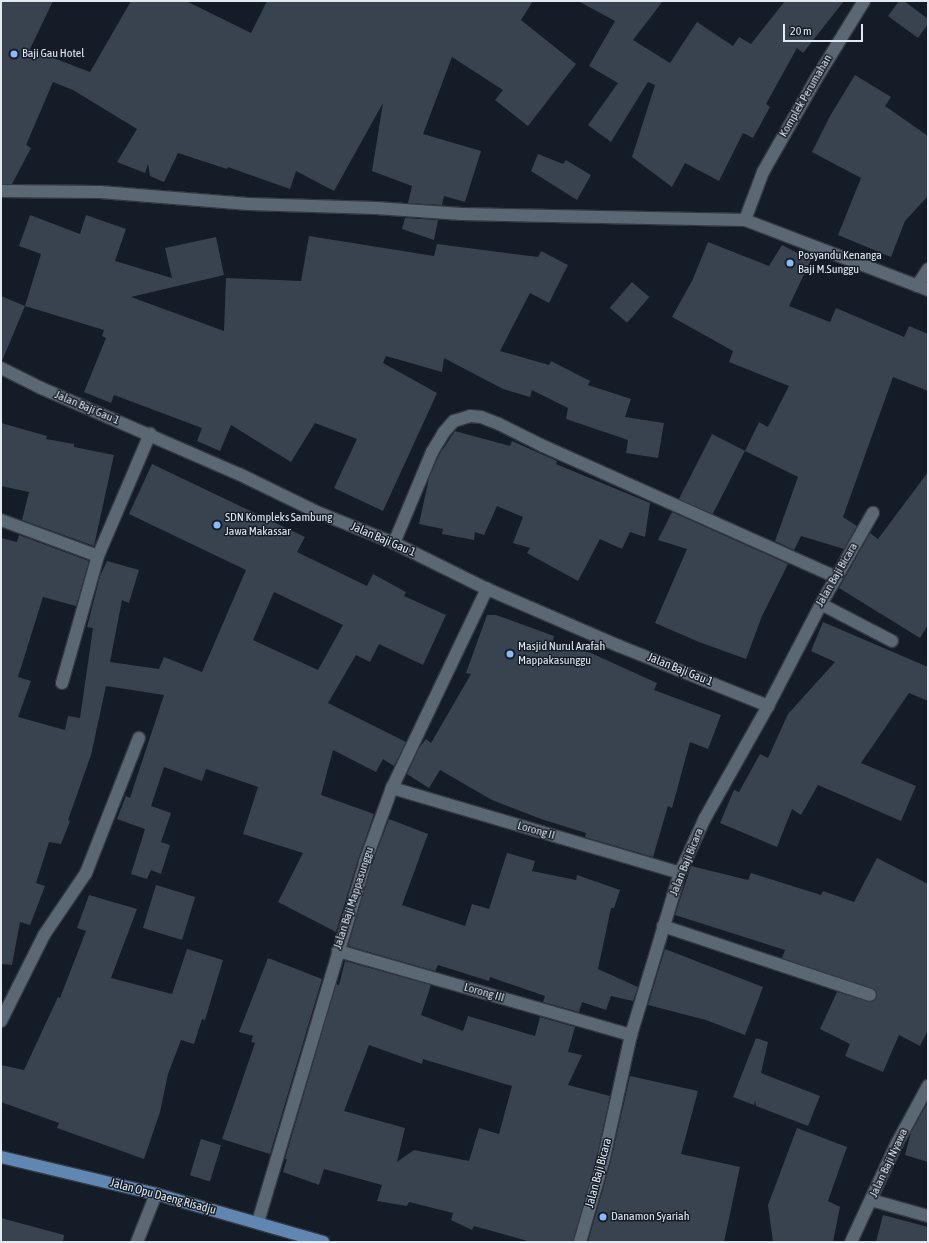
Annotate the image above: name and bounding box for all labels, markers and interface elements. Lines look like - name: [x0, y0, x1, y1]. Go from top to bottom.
- scale bar: [785, 16, 865, 42]
- text: 20 m: [790, 24, 812, 38]
- place label: Baji Gau Hotel: [22, 47, 84, 61]
- marker: Baji Gau Hotel: [9, 49, 19, 59]
- street label: Komplek Perumahan: [777, 52, 835, 140]
- place label: Posyandu Kenanga Baji M.Sunggu: [798, 249, 882, 277]
- marker: Posyandu Kenanga Baji M.Sunggu: [785, 258, 795, 268]
- street label: Jalan Baji Gau 1: [52, 388, 122, 428]
- place label: SDN Kompleks Sambung Jawa Makassar: [225, 511, 332, 539]
- marker: SDN Kompleks Sambung Jawa Makassar: [212, 520, 222, 530]
- street label: Jalan Baji Gau 1: [348, 520, 418, 560]
- street label: Jalan Baji Bicara: [813, 540, 861, 610]
- place label: Masjid Nurul Arafah Mappakasunggu: [518, 640, 605, 668]
- marker: Masjid Nurul Arafah Mappakasunggu: [505, 649, 515, 659]
- street label: Jalan Baji Gau 1: [645, 650, 715, 690]
- street label: Lorong II: [516, 819, 556, 843]
- street label: Jalan Baji Bicara: [667, 826, 707, 898]
- street label: Jalan Baji Mappasunggu: [331, 845, 377, 951]
- street label: Lorong III: [462, 980, 506, 1006]
- street label: Jalan Baji Nyawa: [867, 1126, 911, 1200]
- street label: Jalan Baji Bicara: [583, 1137, 615, 1209]
- street label: Jalan Opu Daeng Risadju: [109, 1176, 217, 1218]
- place label: Danamon Syariah: [611, 1210, 689, 1224]
- marker: Danamon Syariah: [598, 1212, 608, 1222]

